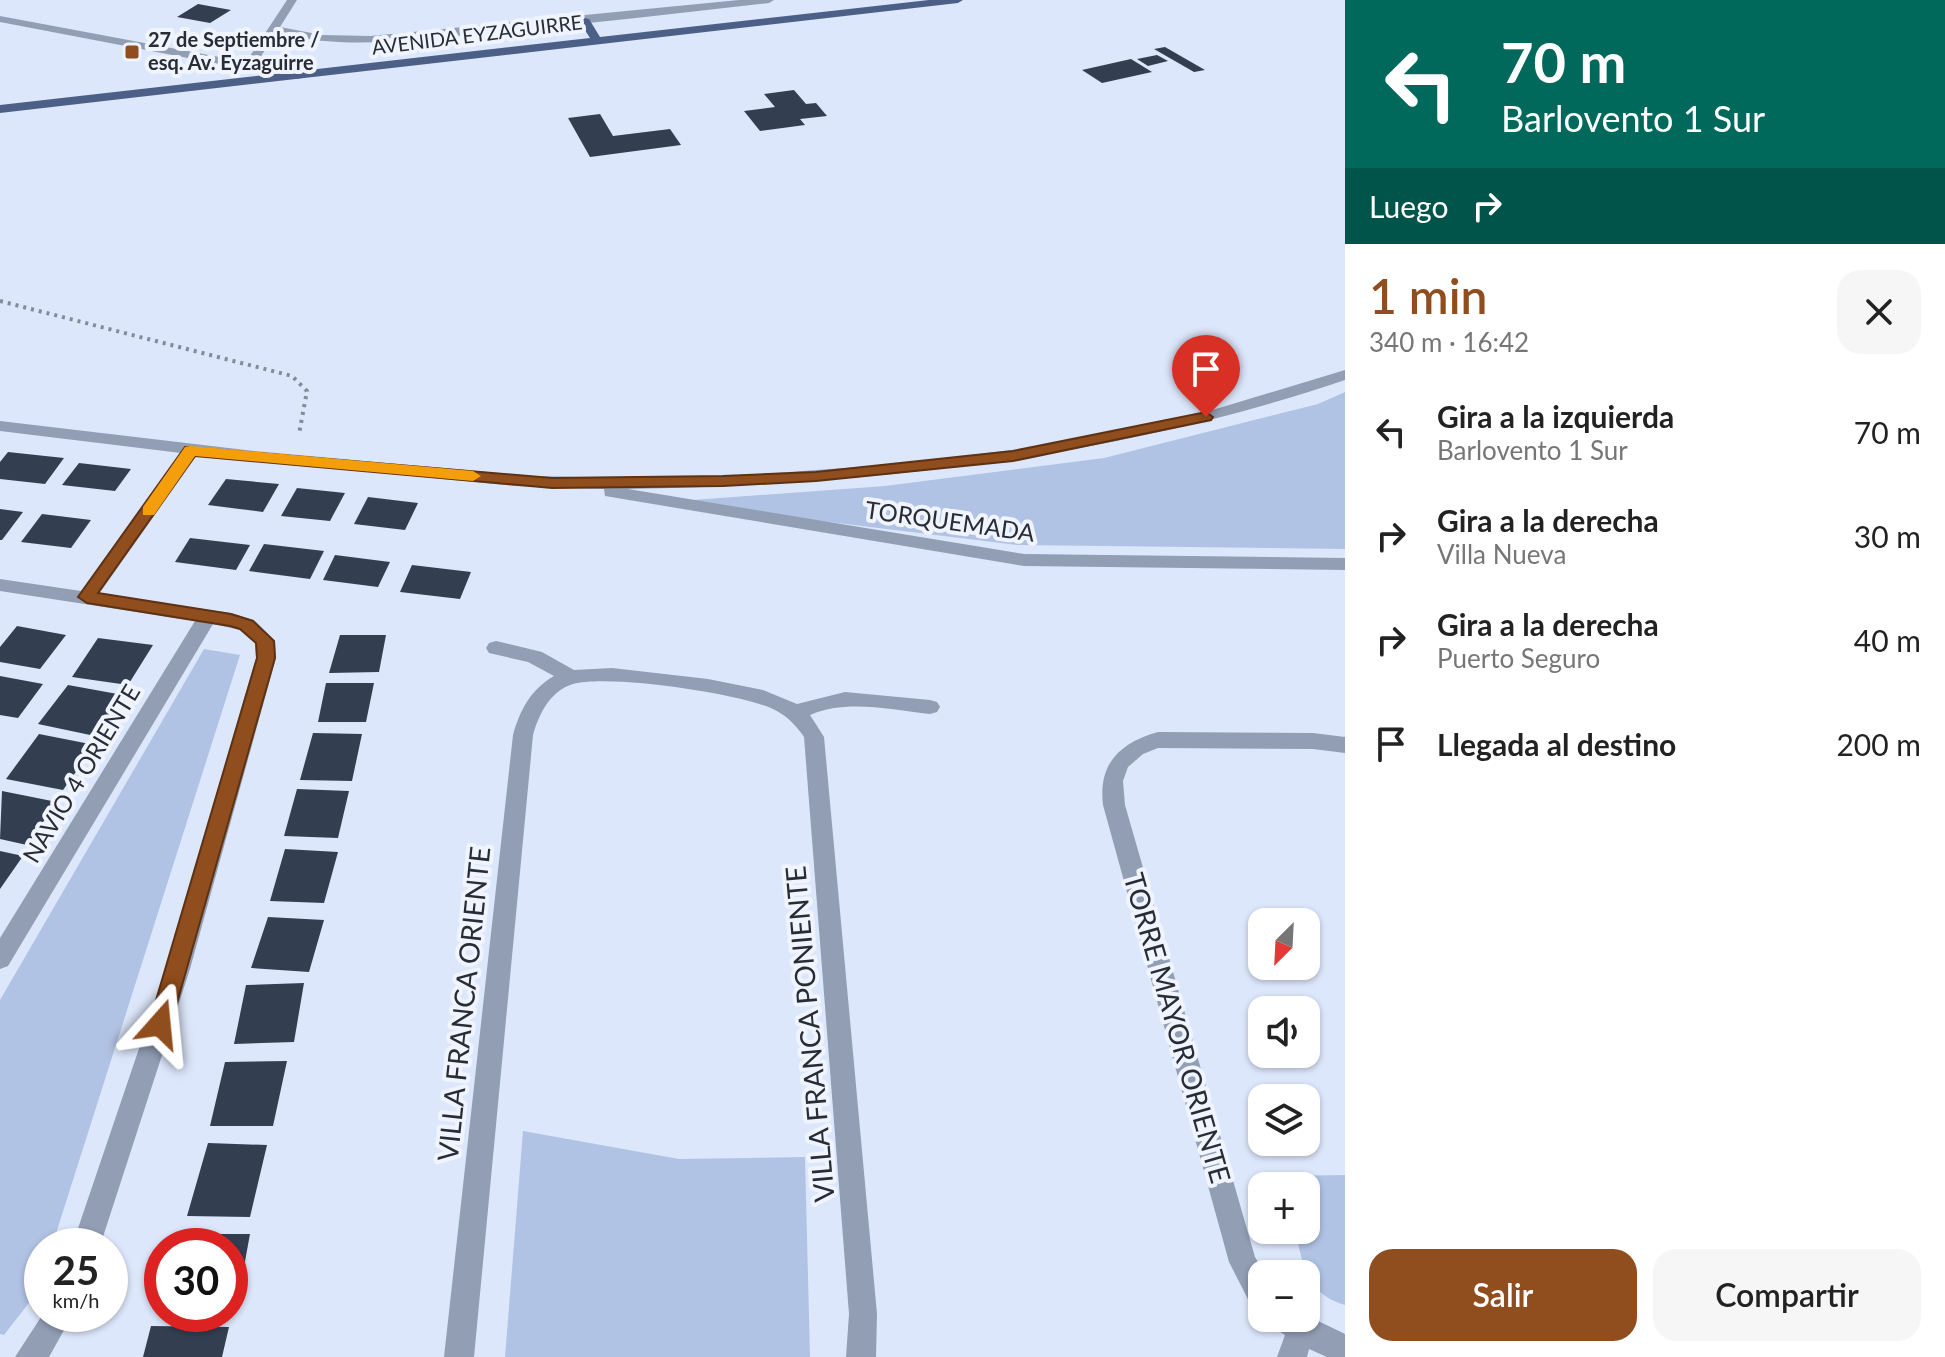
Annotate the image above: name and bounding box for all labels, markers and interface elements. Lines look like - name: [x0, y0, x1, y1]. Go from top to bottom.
- street label: AVENIDA EYZAGUIRRE: [370, 9, 584, 59]
- place label: 27 de Septiembre / esq. Av. Eyzaguirre: [148, 27, 319, 74]
- text: 70 m: [1501, 28, 1626, 95]
- icon: left: [1369, 32, 1473, 136]
- marker: 27 de Septiembre / esq. Av. Eyzaguirre: [123, 43, 141, 61]
- text: Barlovento 1 Sur: [1501, 96, 1765, 140]
- icon: right: [1465, 184, 1509, 228]
- text: Luego: [1369, 188, 1449, 224]
- text: 1 min: [1369, 267, 1487, 324]
- button: close: [1837, 270, 1921, 354]
- text: 340 m · 16:42: [1369, 326, 1529, 358]
- pin: [1172, 335, 1240, 417]
- icon: arrive: [1184, 347, 1228, 391]
- text: Gira a la izquierda: [1437, 398, 1674, 434]
- icon: left: [1369, 410, 1413, 454]
- text: 70 m: [1854, 414, 1921, 450]
- text: Barlovento 1 Sur: [1437, 434, 1628, 466]
- street label: TORQUEMADA: [864, 494, 1038, 547]
- text: Gira a la derecha: [1437, 502, 1659, 538]
- icon: right: [1369, 514, 1413, 558]
- text: 30 m: [1854, 518, 1921, 554]
- text: Villa Nueva: [1437, 538, 1566, 570]
- text: Gira a la derecha: [1437, 606, 1659, 642]
- icon: right: [1369, 618, 1413, 662]
- text: 40 m: [1854, 622, 1921, 658]
- text: Puerto Seguro: [1437, 642, 1600, 674]
- street label: NAVIO 4 ORIENTE: [16, 679, 145, 868]
- icon: arrive: [1369, 722, 1413, 766]
- text: Llegada al destino: [1437, 726, 1676, 762]
- text: 200 m: [1836, 726, 1921, 762]
- street label: VILLA FRANCA ORIENTE: [430, 845, 496, 1163]
- street label: VILLA FRANCA PONIENTE: [777, 865, 841, 1203]
- street label: TORRE MAYOR ORIENTE: [1117, 869, 1239, 1187]
- north arrow: [1248, 908, 1320, 980]
- map controls: [1248, 908, 1320, 1332]
- position arrow: [118, 982, 202, 1066]
- button: sound: [1248, 996, 1320, 1068]
- button: layers: [1248, 1084, 1320, 1156]
- button: +: [1248, 1172, 1320, 1244]
- speed limit sign: 30: [144, 1228, 248, 1332]
- text: 25: [53, 1246, 99, 1294]
- button: Salir: [1369, 1249, 1637, 1341]
- button: Compartir: [1653, 1249, 1921, 1341]
- button: −: [1248, 1260, 1320, 1332]
- text: km/h: [53, 1288, 99, 1312]

